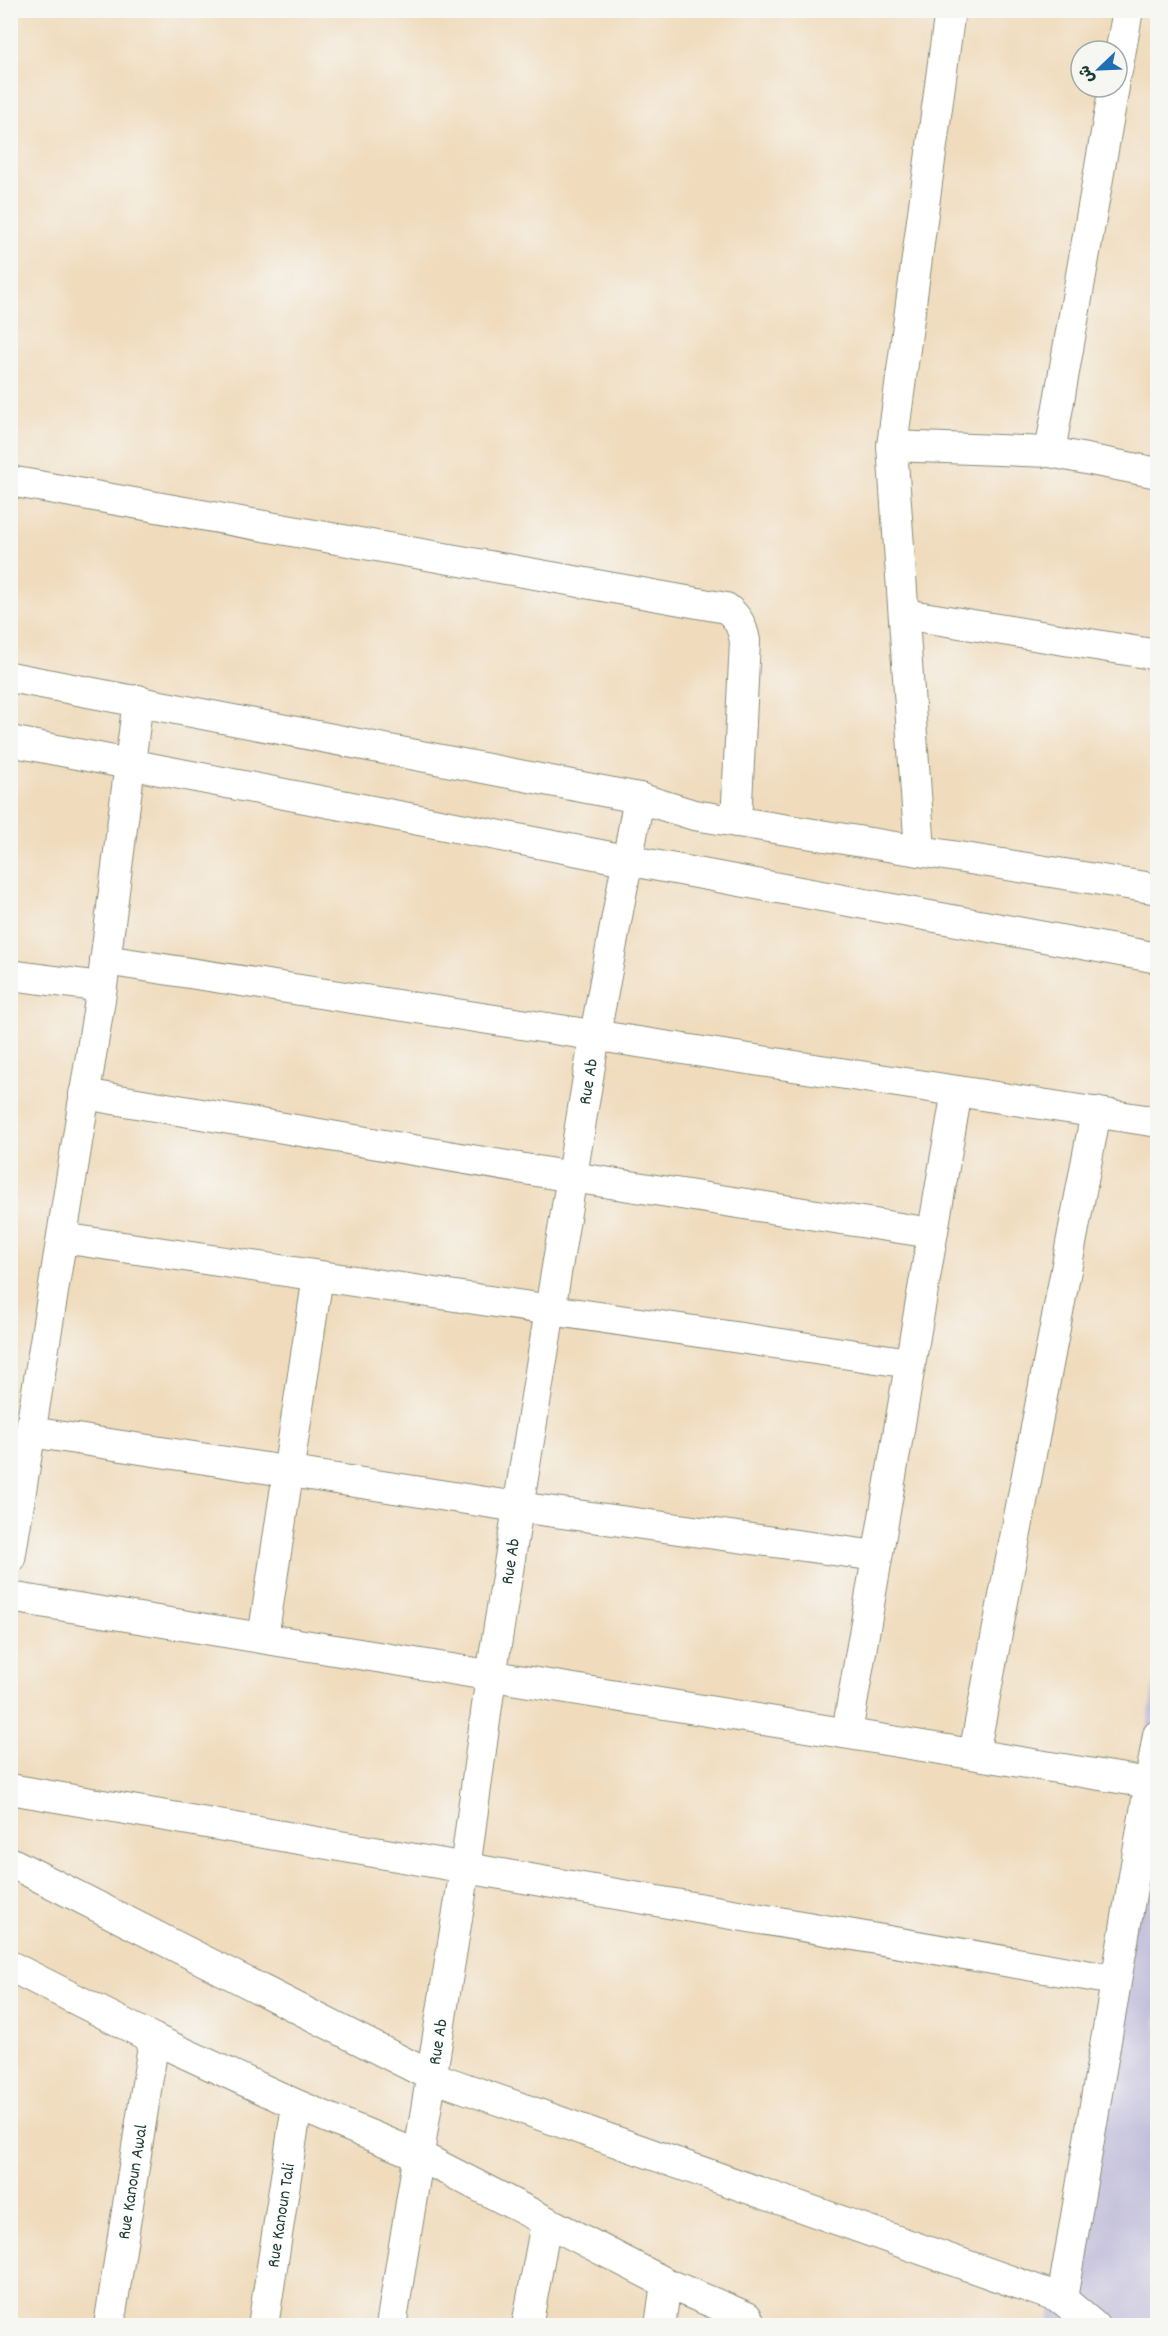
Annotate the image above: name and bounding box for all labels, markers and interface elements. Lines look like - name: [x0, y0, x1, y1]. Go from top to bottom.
- north arrow: [1069, 39, 1129, 99]
- text: ش: [1073, 61, 1102, 86]
- street label: Rue Ab: [574, 1057, 606, 1107]
- street label: Rue Ab: [496, 1537, 528, 1586]
- street label: Rue Ab: [423, 2017, 456, 2067]
- street label: Rue Kanoun Awal: [113, 2122, 156, 2241]
- street label: Rue Kanoun Tali: [262, 2162, 303, 2270]

